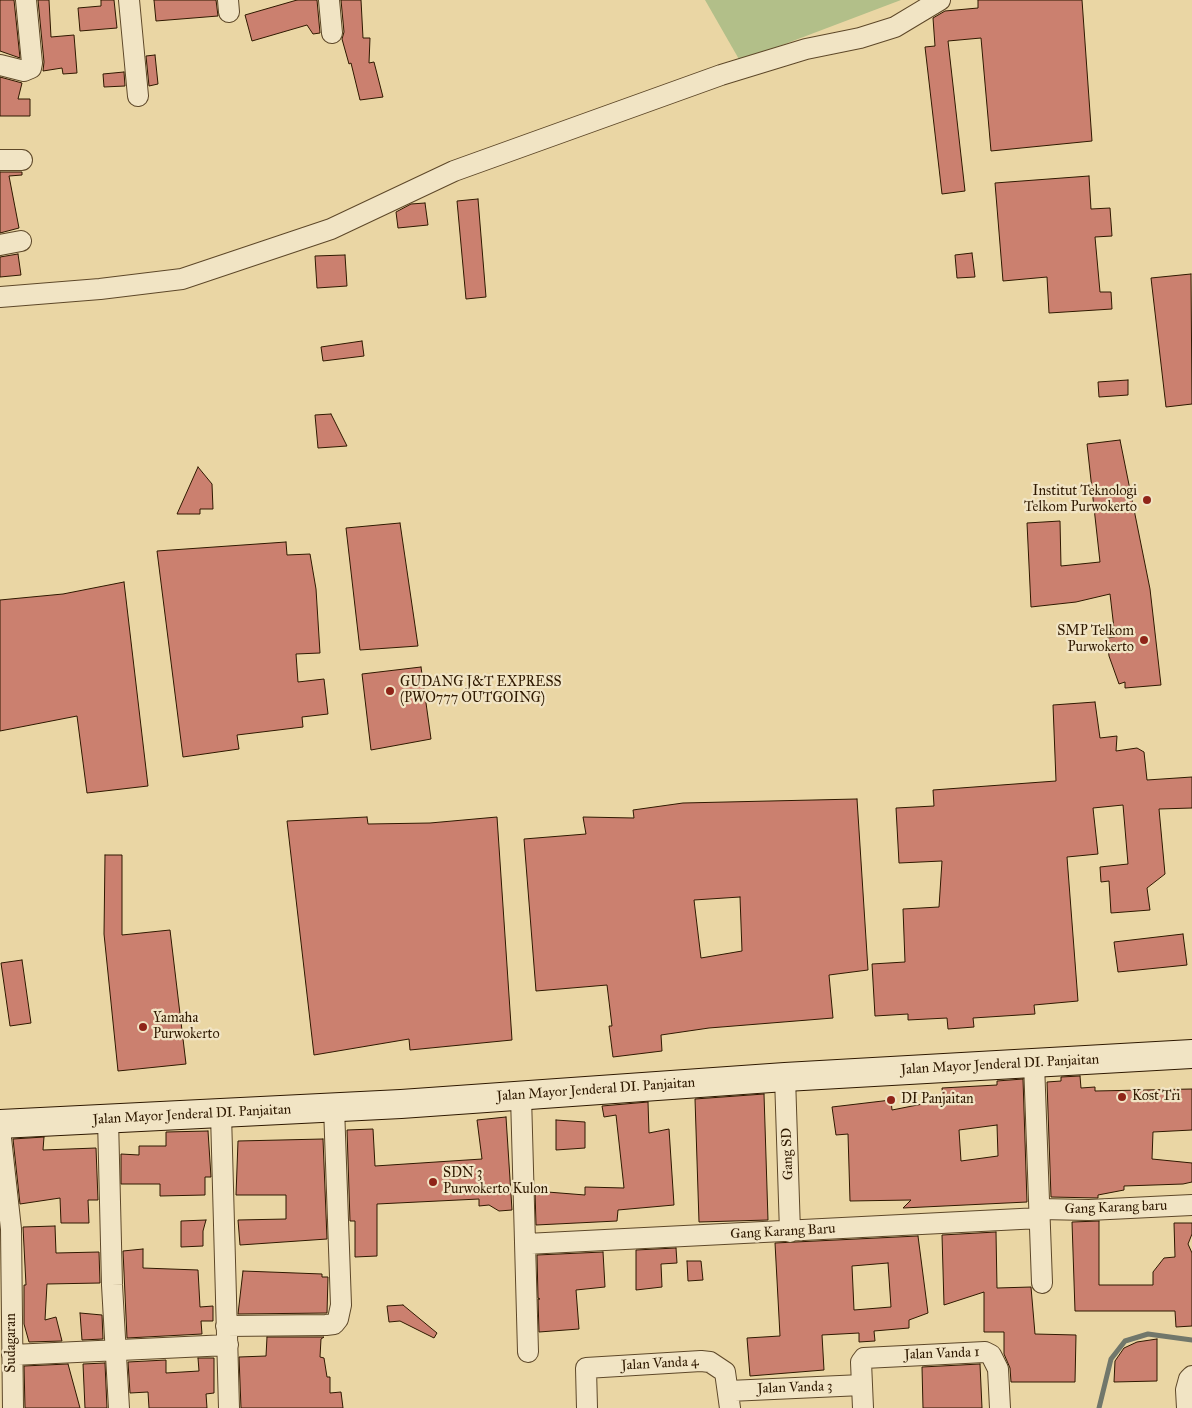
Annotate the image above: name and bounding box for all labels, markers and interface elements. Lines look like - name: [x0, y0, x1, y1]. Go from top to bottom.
- place label: Institut Teknologi Telkom Purwokerto: [1024, 484, 1137, 516]
- marker: Institut Teknologi Telkom Purwokerto: [1141, 494, 1153, 506]
- place label: SMP Telkom Purwokerto: [1057, 624, 1134, 656]
- marker: SMP Telkom Purwokerto: [1138, 634, 1150, 646]
- place label: GUDANG J&T EXPRESS (PWO777 OUTGOING): [400, 675, 561, 708]
- marker: GUDANG J&T EXPRESS (PWO777 OUTGOING): [384, 685, 396, 697]
- place label: Yamaha Purwokerto: [153, 1011, 220, 1044]
- marker: Yamaha Purwokerto: [137, 1021, 149, 1033]
- street label: Jalan Mayor Jenderal DI. Panjaitan: [900, 1051, 1100, 1079]
- street label: Jalan Mayor Jenderal DI. Panjaitan: [496, 1075, 696, 1105]
- place label: Kost Tri: [1132, 1089, 1180, 1105]
- marker: Kost Tri: [1116, 1091, 1128, 1103]
- place label: DI Panjaitan: [901, 1092, 974, 1108]
- marker: DI Panjaitan: [885, 1094, 897, 1106]
- street label: Jalan Mayor Jenderal DI. Panjaitan: [92, 1101, 292, 1129]
- street label: Gang SD: [779, 1128, 797, 1180]
- place label: SDN 3 Purwokerto Kulon: [443, 1166, 548, 1198]
- marker: SDN 3 Purwokerto Kulon: [427, 1176, 439, 1188]
- street label: Gang Karang baru: [1064, 1198, 1168, 1218]
- street label: Gang Karang Baru: [730, 1221, 836, 1243]
- street label: Sudagaran: [4, 1313, 20, 1373]
- street label: Jalan Vanda 1: [904, 1344, 980, 1364]
- street label: Jalan Vanda 4: [621, 1354, 699, 1374]
- street label: Jalan Vanda 3: [757, 1378, 833, 1398]

